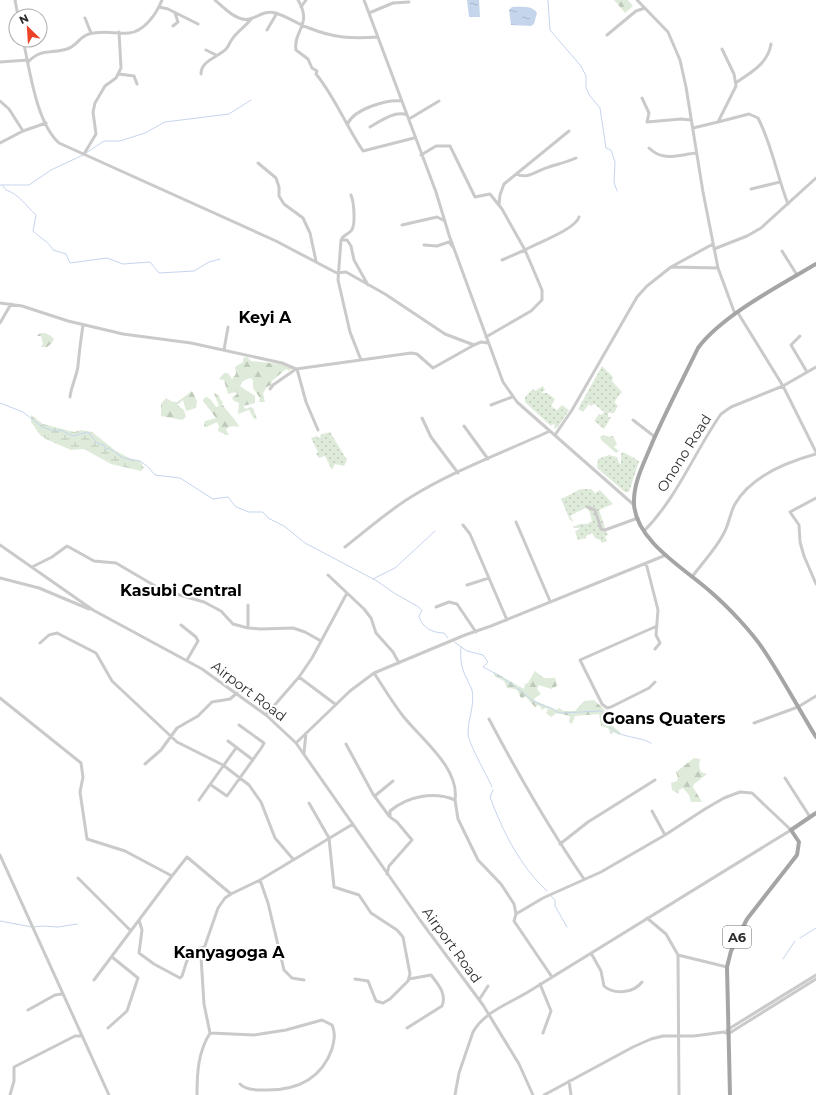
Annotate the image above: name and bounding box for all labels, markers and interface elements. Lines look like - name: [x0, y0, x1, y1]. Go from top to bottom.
- north arrow: [8, 8, 48, 48]
- text: N: [17, 11, 31, 27]
- district label: Keyi A: [239, 308, 292, 327]
- street label: Onono Road: [653, 411, 715, 495]
- district label: Kasubi Central: [120, 581, 242, 600]
- street label: Airport Road: [208, 657, 290, 725]
- district label: Goans Quaters: [602, 709, 726, 728]
- street label: Airport Road: [418, 904, 486, 986]
- road number: A6: [723, 926, 751, 948]
- district label: Kanyagoga A: [173, 943, 285, 962]

